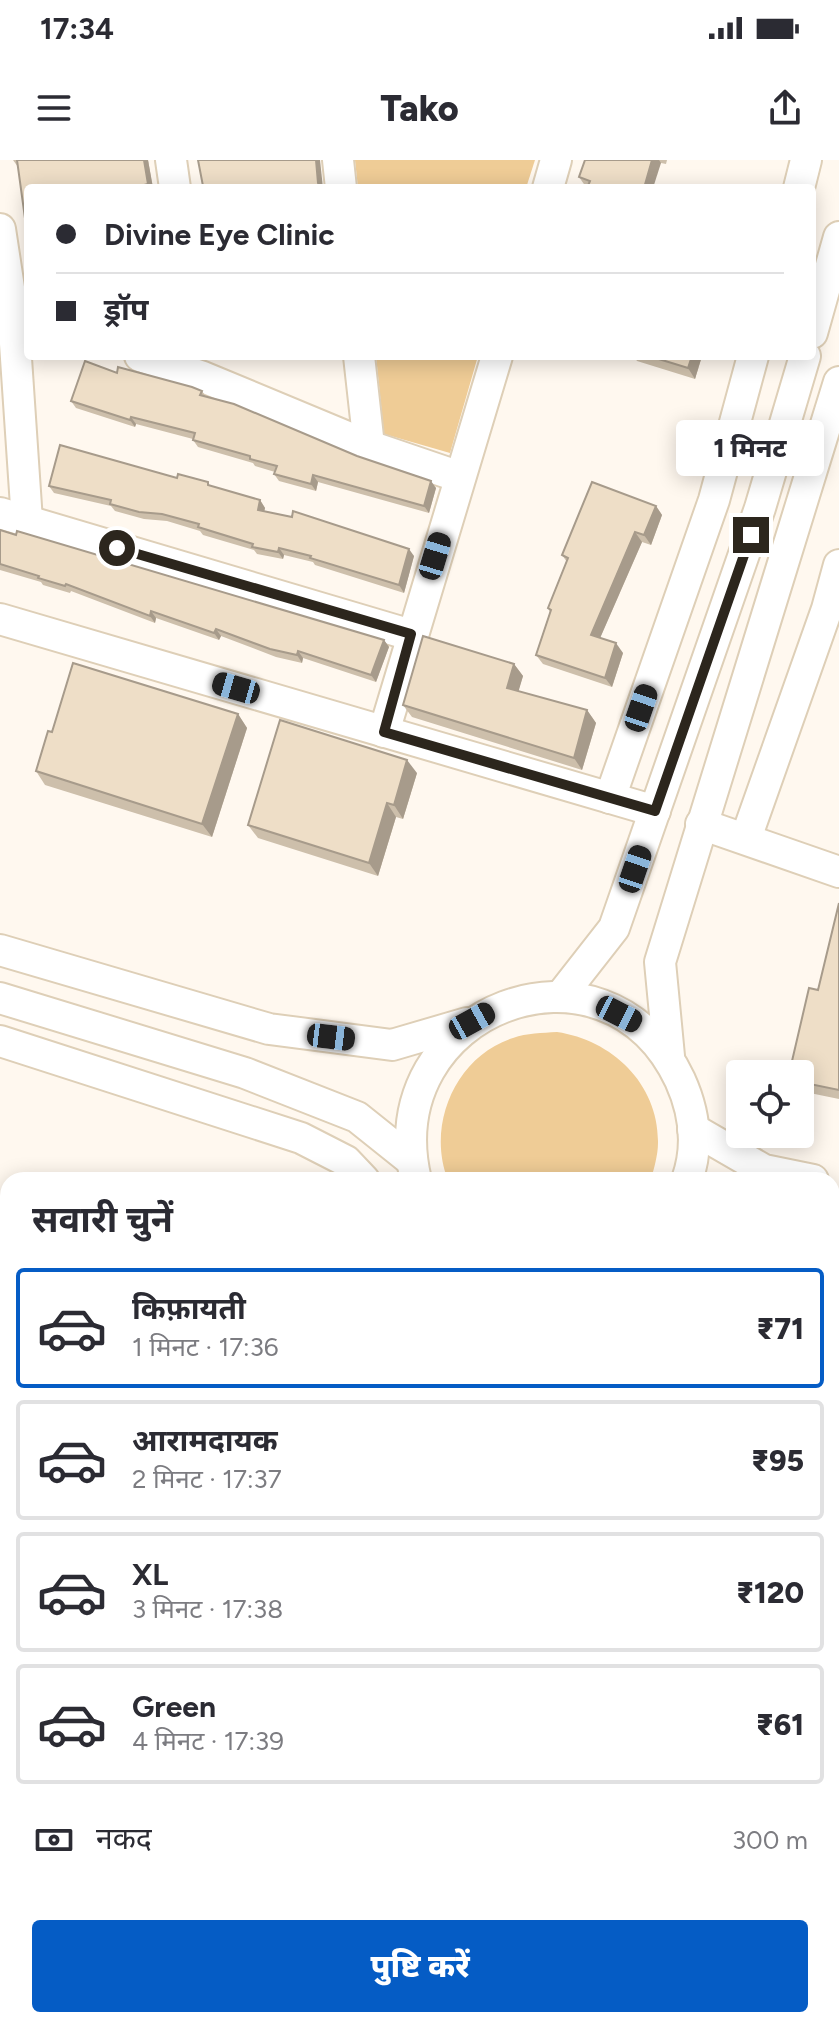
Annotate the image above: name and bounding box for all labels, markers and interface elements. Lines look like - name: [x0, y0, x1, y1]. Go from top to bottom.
- text: 17:34: [40, 10, 114, 47]
- icon: menu: [32, 86, 76, 130]
- icon: share: [763, 86, 807, 130]
- text: Tako: [380, 87, 459, 130]
- text: Divine Eye Clinic: [104, 216, 335, 253]
- text: ड्रॉप: [104, 291, 148, 328]
- callout: 1 मिनट: [677, 419, 825, 475]
- text: 1 मिनट: [713, 432, 787, 464]
- route end: [733, 517, 769, 553]
- route start: [99, 530, 135, 566]
- car: [417, 530, 453, 582]
- car: [210, 670, 262, 706]
- car: [622, 681, 660, 735]
- car: [616, 842, 654, 896]
- car: [592, 992, 646, 1036]
- car: [445, 999, 499, 1043]
- car: [306, 1022, 356, 1052]
- map controls: [726, 1060, 814, 1148]
- button: locate: [726, 1060, 814, 1148]
- text: सवारी चुनें: [32, 1198, 173, 1241]
- text: किफ़ायती: [132, 1290, 246, 1327]
- icon: car: [36, 1292, 108, 1364]
- text: ₹71: [757, 1310, 804, 1347]
- text: 1 मिनट · 17:36: [132, 1331, 279, 1363]
- text: आरामदायक: [132, 1422, 278, 1459]
- icon: car: [36, 1424, 108, 1496]
- text: ₹95: [751, 1442, 804, 1479]
- text: 2 मिनट · 17:37: [132, 1463, 282, 1495]
- icon: car: [36, 1556, 108, 1628]
- text: XL: [132, 1556, 168, 1593]
- text: ₹120: [736, 1574, 804, 1611]
- text: 3 मिनट · 17:38: [132, 1593, 283, 1625]
- icon: car: [36, 1688, 108, 1760]
- text: Green: [132, 1688, 216, 1725]
- text: ₹61: [756, 1706, 804, 1743]
- text: 4 मिनट · 17:39: [132, 1725, 284, 1757]
- icon: cash: [32, 1818, 76, 1862]
- text: नकद: [96, 1820, 152, 1857]
- text: 300 m: [732, 1824, 808, 1856]
- button: पुष्टि करें: [32, 1920, 808, 2012]

